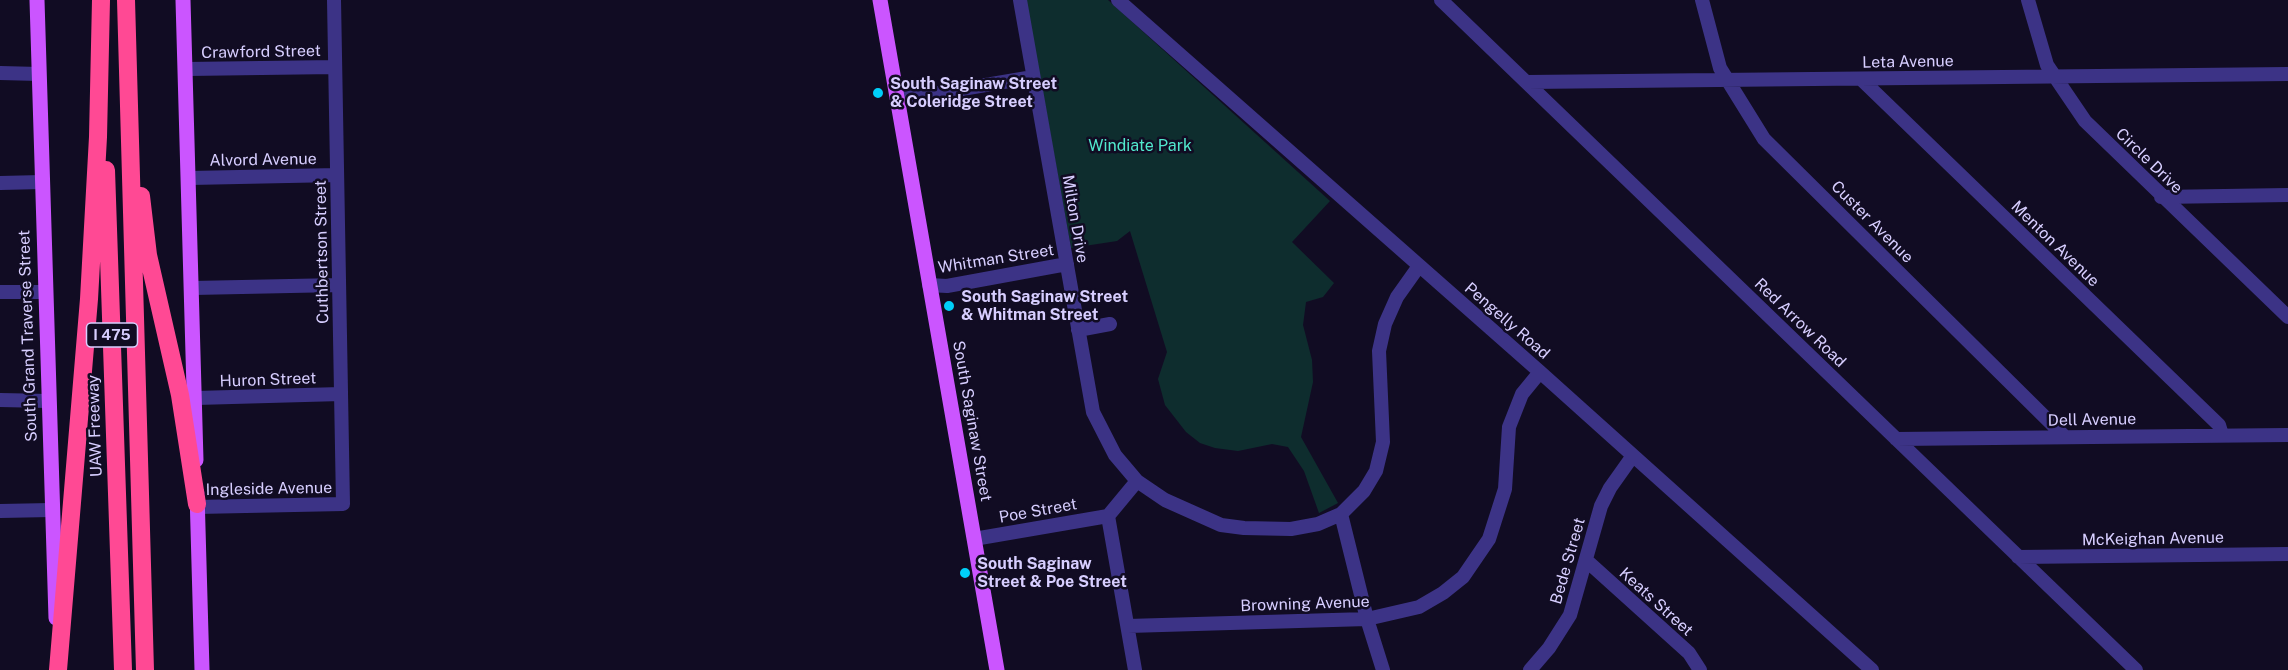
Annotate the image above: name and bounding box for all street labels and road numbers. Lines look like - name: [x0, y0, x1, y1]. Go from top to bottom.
- street label: Crawford Street: [201, 41, 321, 63]
- street label: Leta Avenue: [1862, 52, 1954, 72]
- street label: Circle Drive: [2112, 124, 2186, 198]
- street label: Alvord Avenue: [209, 149, 317, 171]
- street label: Milton Drive: [1058, 174, 1092, 264]
- street label: Custer Avenue: [1827, 177, 1917, 267]
- street label: Cuthbertson Street: [311, 180, 333, 324]
- street label: Menton Avenue: [2007, 197, 2103, 291]
- street label: South Grand Traverse Street: [15, 230, 41, 442]
- street label: Whitman Street: [937, 240, 1055, 278]
- street label: Red Arrow Road: [1750, 274, 1850, 372]
- street label: Pengelly Road: [1460, 279, 1554, 363]
- road number: I 475: [86, 323, 138, 347]
- street label: South Saginaw Street: [948, 339, 996, 503]
- street label: Huron Street: [219, 369, 317, 391]
- street label: UAW Freeway: [84, 374, 106, 478]
- street label: Dell Avenue: [2048, 410, 2136, 430]
- street label: Ingleside Avenue: [206, 478, 332, 500]
- street label: Poe Street: [998, 495, 1078, 527]
- street label: Bede Street: [1546, 516, 1590, 606]
- street label: McKeighan Avenue: [2082, 528, 2224, 550]
- street label: Keats Street: [1615, 564, 1697, 640]
- street label: Browning Avenue: [1240, 592, 1370, 616]

